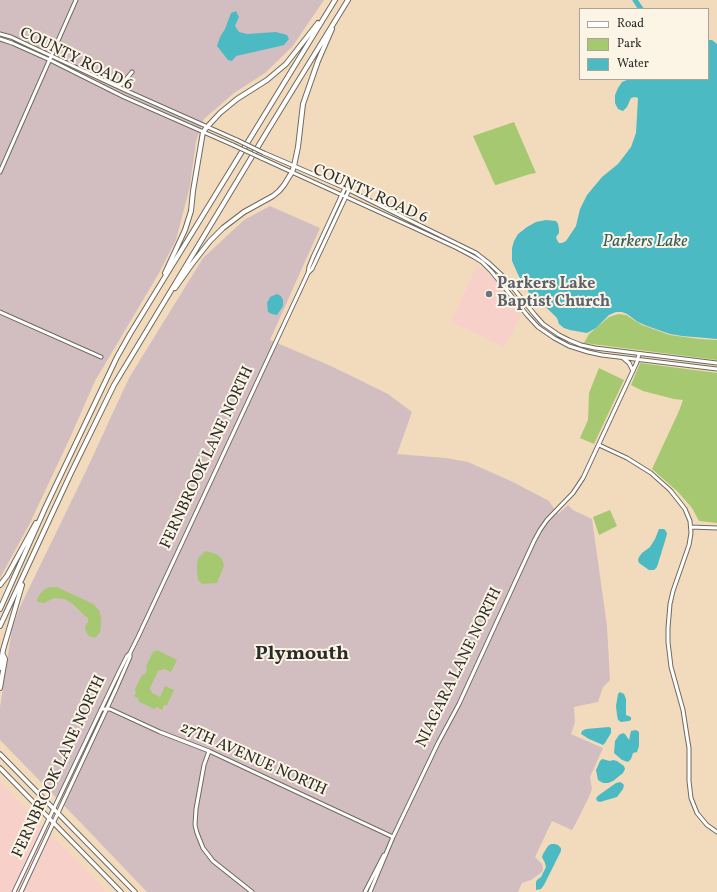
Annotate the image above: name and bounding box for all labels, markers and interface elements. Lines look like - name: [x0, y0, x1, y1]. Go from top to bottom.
- legend: [579, 8, 709, 80]
- text: Road: [617, 16, 644, 32]
- street label: COUNTY ROAD 6: [16, 24, 136, 96]
- text: Park: [617, 36, 642, 52]
- text: Water: [617, 56, 649, 72]
- street label: COUNTY ROAD 6: [310, 161, 430, 229]
- water label: Parkers Lake: [603, 233, 687, 253]
- place label: Parkers Lake Baptist Church: [497, 275, 610, 313]
- marker: Parkers Lake Baptist Church: [484, 289, 494, 299]
- street label: FERNBROOK LANE NORTH: [157, 364, 259, 552]
- street label: NIAGARA LANE NORTH: [413, 585, 507, 751]
- district label: Plymouth: [255, 643, 349, 667]
- street label: FERNBROOK LANE NORTH: [9, 673, 111, 861]
- street label: 27TH AVENUE NORTH: [177, 719, 329, 801]

